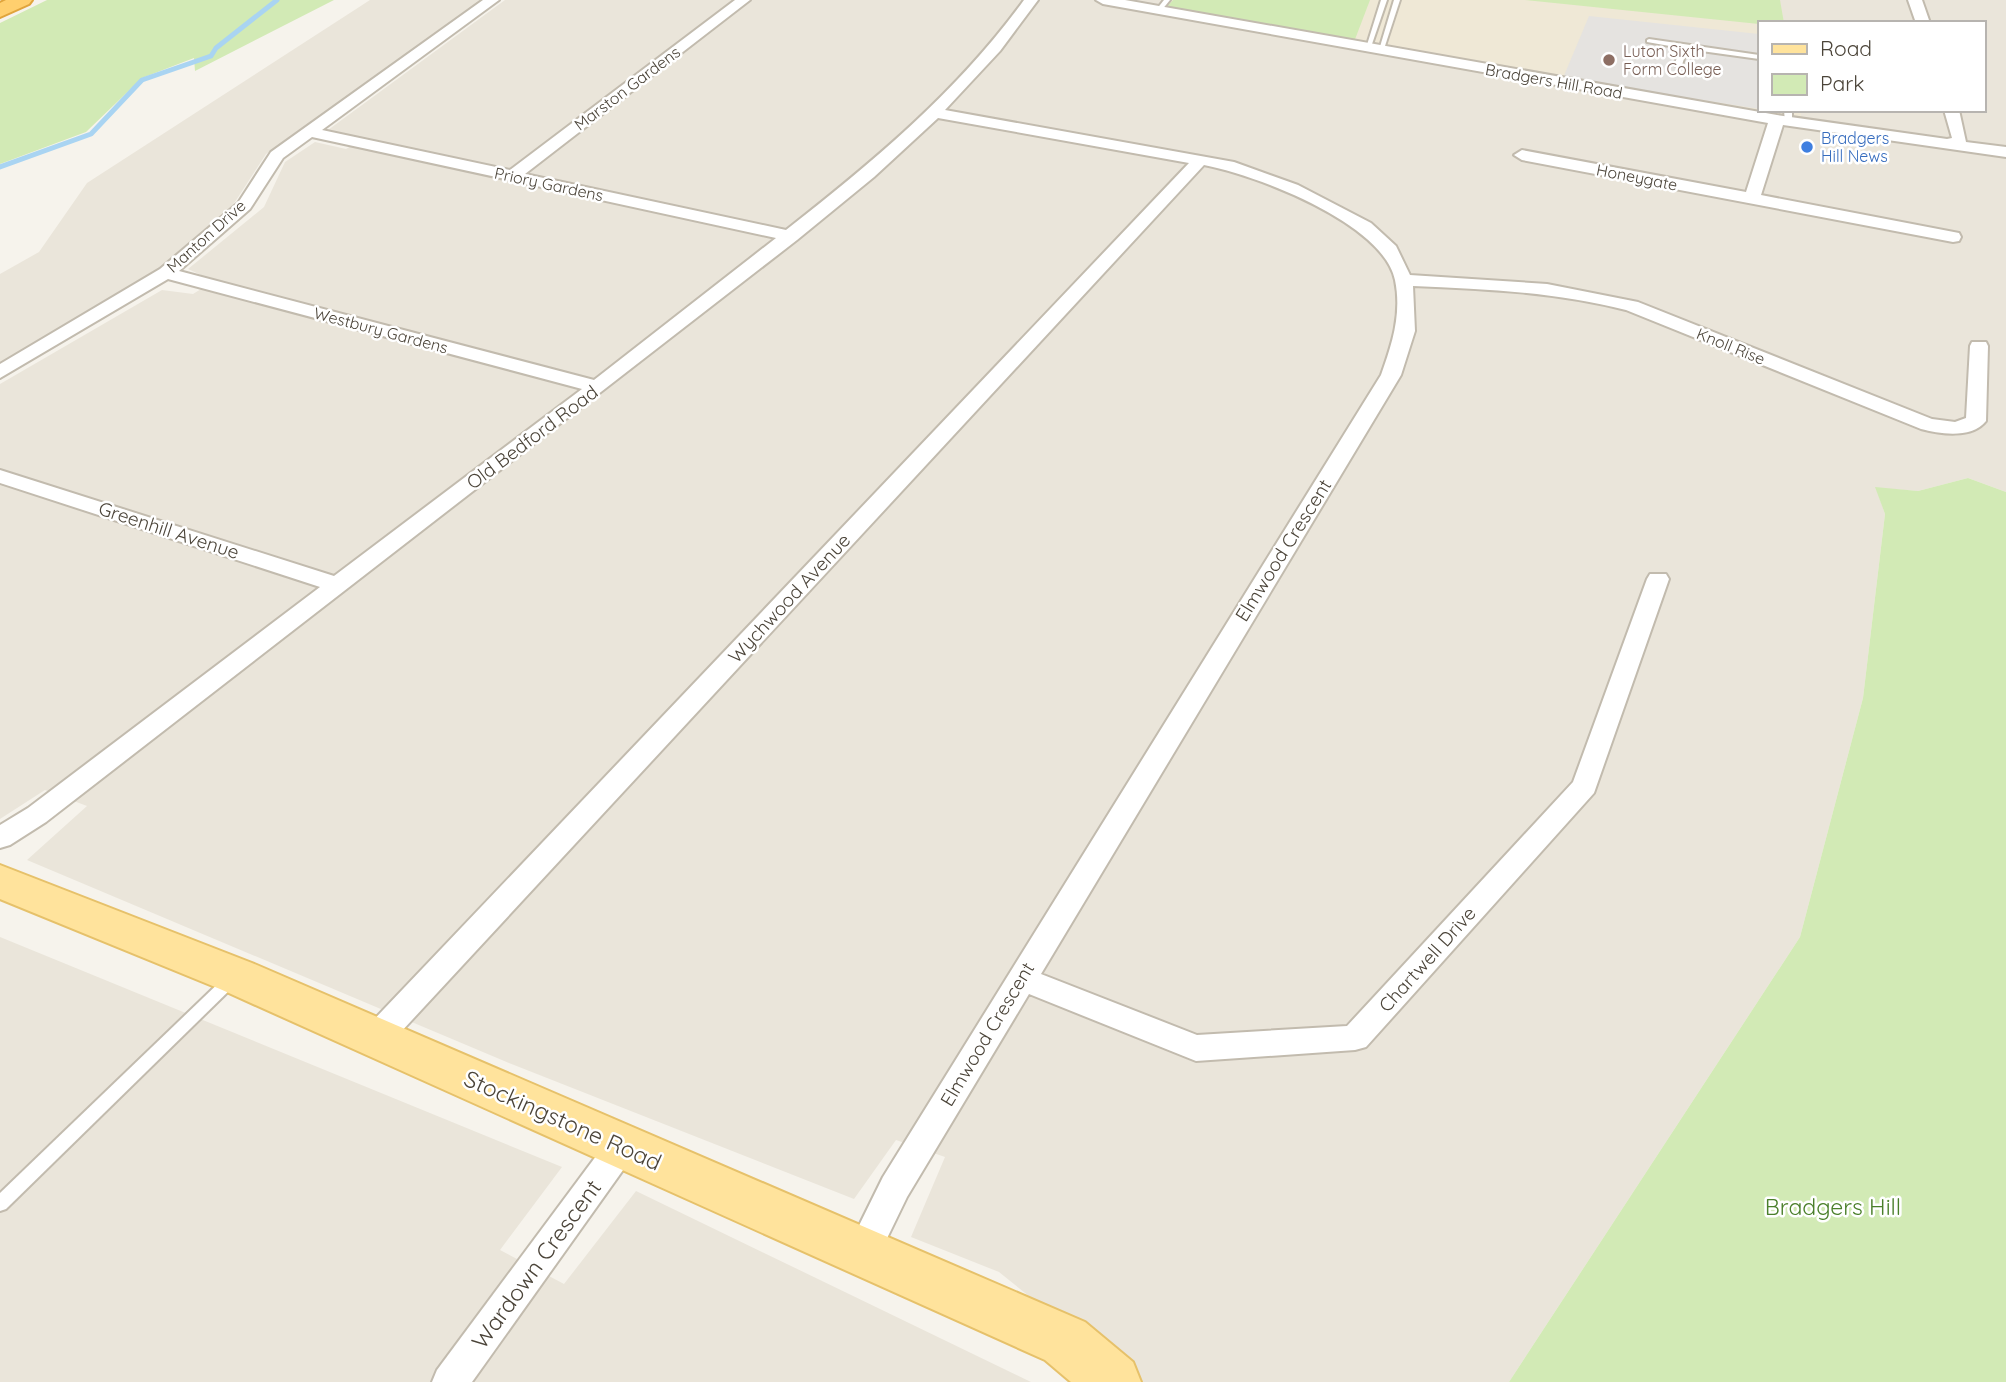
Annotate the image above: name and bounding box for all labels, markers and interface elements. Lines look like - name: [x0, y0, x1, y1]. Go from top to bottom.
- legend: [1758, 21, 1985, 112]
- text: Road: [1820, 35, 1872, 61]
- place label: Luton Sixth Form College: [1623, 41, 1722, 79]
- street label: Marston Gardens: [570, 42, 684, 134]
- marker: Luton Sixth Form College: [1601, 52, 1617, 68]
- street label: Bradgers Hill Road: [1484, 59, 1624, 103]
- text: Park: [1820, 70, 1864, 96]
- place label: Bradgers Hill News: [1821, 128, 1889, 166]
- marker: Bradgers Hill News: [1799, 139, 1815, 155]
- street label: Honeygate: [1595, 159, 1679, 195]
- street label: Priory Gardens: [493, 163, 605, 205]
- street label: Manton Drive: [162, 195, 250, 277]
- street label: Westbury Gardens: [312, 302, 450, 358]
- street label: Knoll Rise: [1694, 323, 1768, 369]
- street label: Old Bedford Road: [462, 380, 602, 494]
- street label: Elmwood Crescent: [1230, 474, 1336, 626]
- street label: Greenhill Avenue: [96, 496, 242, 564]
- street label: Wychwood Avenue: [723, 528, 855, 668]
- street label: Chartwell Drive: [1373, 901, 1481, 1017]
- street label: Elmwood Crescent: [935, 958, 1039, 1110]
- street label: Stockingstone Road: [460, 1063, 666, 1177]
- street label: Wardown Crescent: [465, 1174, 607, 1354]
- park label: Bradgers Hill: [1765, 1192, 1901, 1221]

